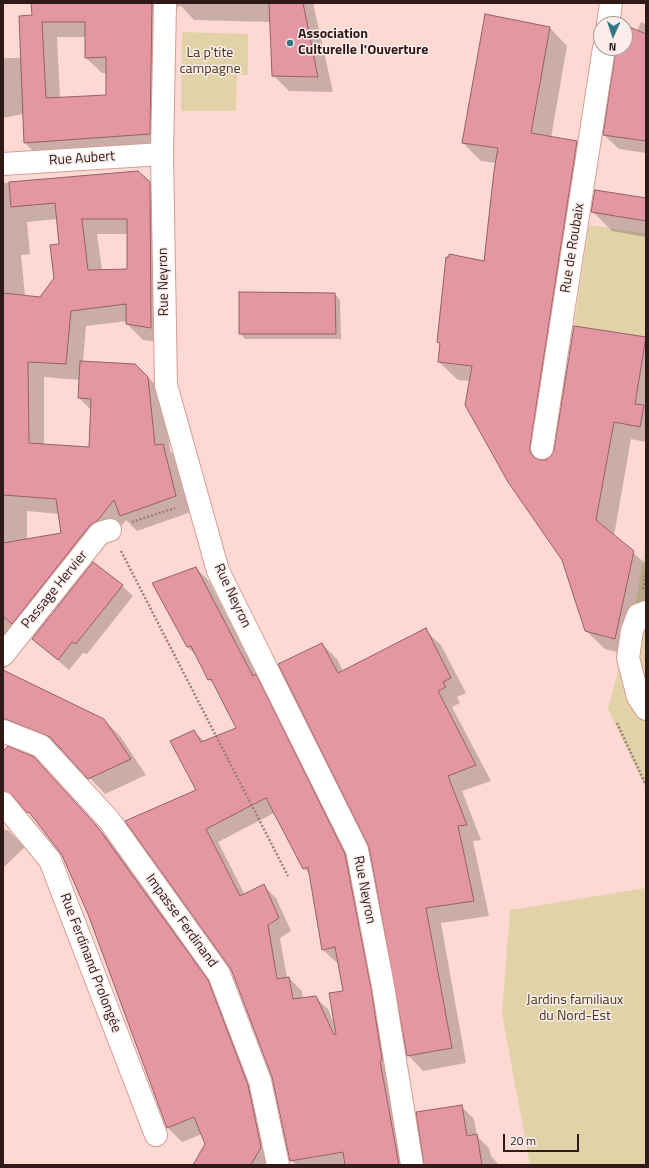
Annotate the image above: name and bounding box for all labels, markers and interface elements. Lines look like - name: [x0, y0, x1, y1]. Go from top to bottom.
- north arrow: [593, 16, 633, 56]
- place label: Association Culturelle l'Ouverture: [298, 27, 428, 60]
- marker: Association Culturelle l'Ouverture: [285, 38, 295, 48]
- text: N: [608, 39, 617, 55]
- park label: La p'tite campagne: [180, 46, 240, 78]
- street label: Rue Aubert: [48, 148, 116, 170]
- street label: Rue de Roubaix: [558, 202, 588, 294]
- street label: Rue Neyron: [155, 247, 173, 317]
- street label: Passage Hervier: [18, 548, 92, 632]
- street label: Rue Neyron: [210, 561, 254, 631]
- street label: Rue Neyron: [349, 855, 379, 925]
- street label: Impasse Ferdinand: [141, 871, 221, 971]
- street label: Rue Ferdinand Prolongée: [56, 891, 124, 1035]
- park label: Jardins familiaux du Nord-Est: [527, 993, 623, 1026]
- scale bar: [505, 1126, 581, 1152]
- text: 20 m: [510, 1131, 536, 1150]

